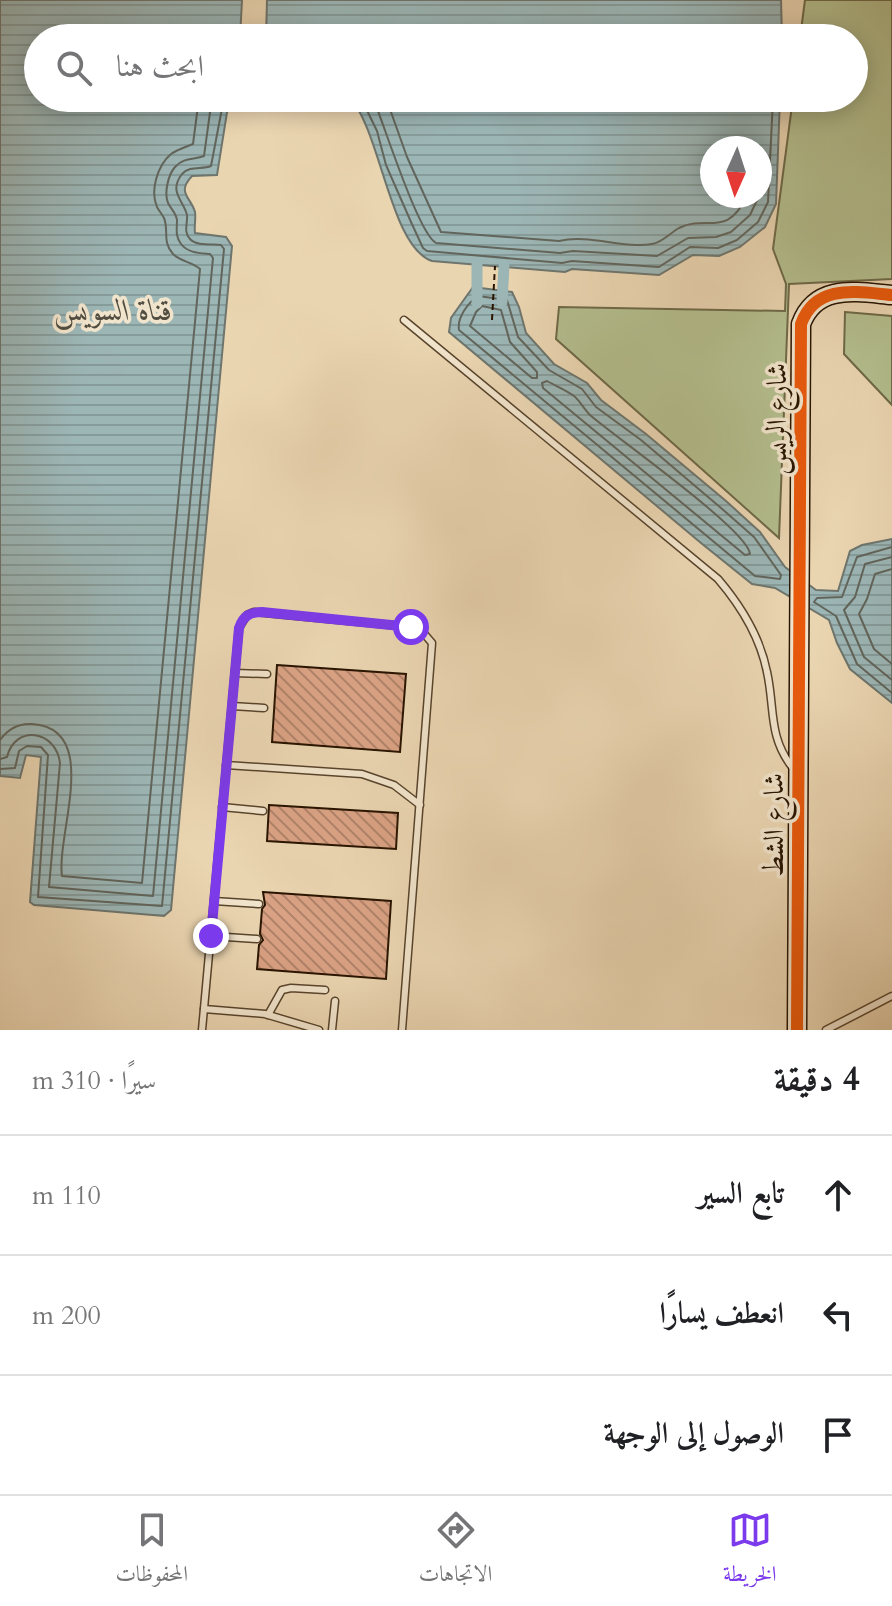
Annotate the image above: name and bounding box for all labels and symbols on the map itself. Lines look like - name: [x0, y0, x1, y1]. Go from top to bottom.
- north arrow: [700, 136, 772, 208]
- water label: قناة السويس: [53, 290, 173, 331]
- street label: شارع الريس: [758, 363, 800, 475]
- route start: [393, 609, 429, 645]
- street label: شارع الشط: [755, 773, 797, 877]
- route end: [193, 918, 229, 954]

